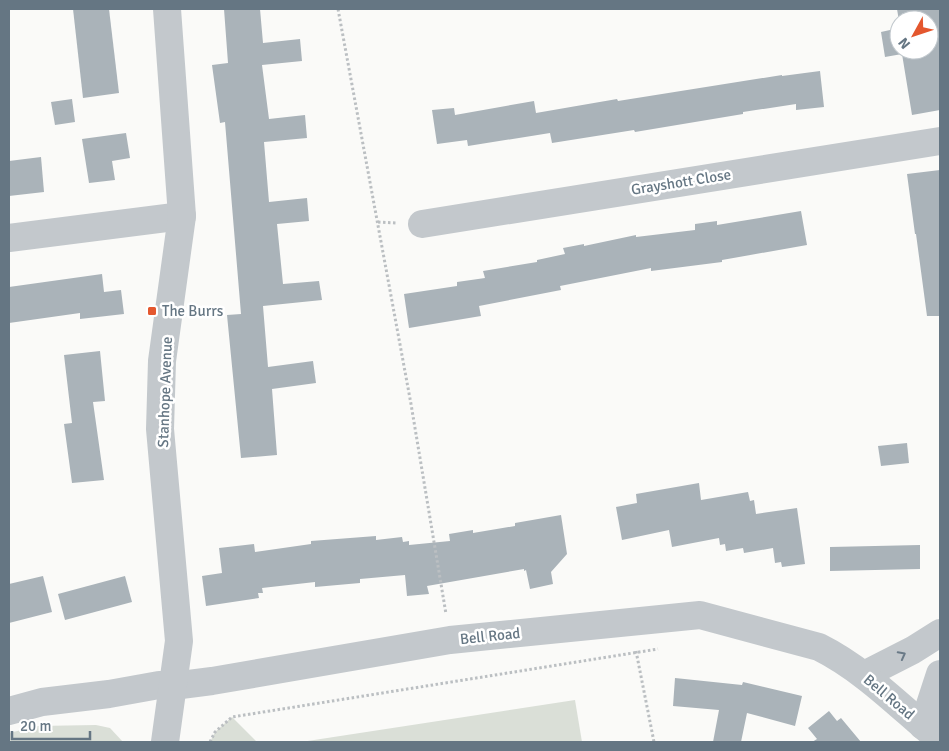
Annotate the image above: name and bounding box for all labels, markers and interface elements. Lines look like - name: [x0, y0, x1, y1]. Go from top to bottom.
- north arrow: [889, 10, 939, 60]
- text: N: [895, 34, 914, 52]
- street label: Grayshott Close: [630, 165, 732, 199]
- place label: The Burrs: [162, 302, 224, 320]
- marker: The Burrs: [146, 305, 158, 317]
- street label: Stanhope Avenue: [154, 336, 176, 448]
- street label: Bell Road: [459, 624, 521, 648]
- one-way arrow: [897, 651, 906, 661]
- street label: Bell Road: [860, 671, 918, 723]
- scale bar: [12, 708, 90, 740]
- text: 20 m: [20, 717, 51, 735]

